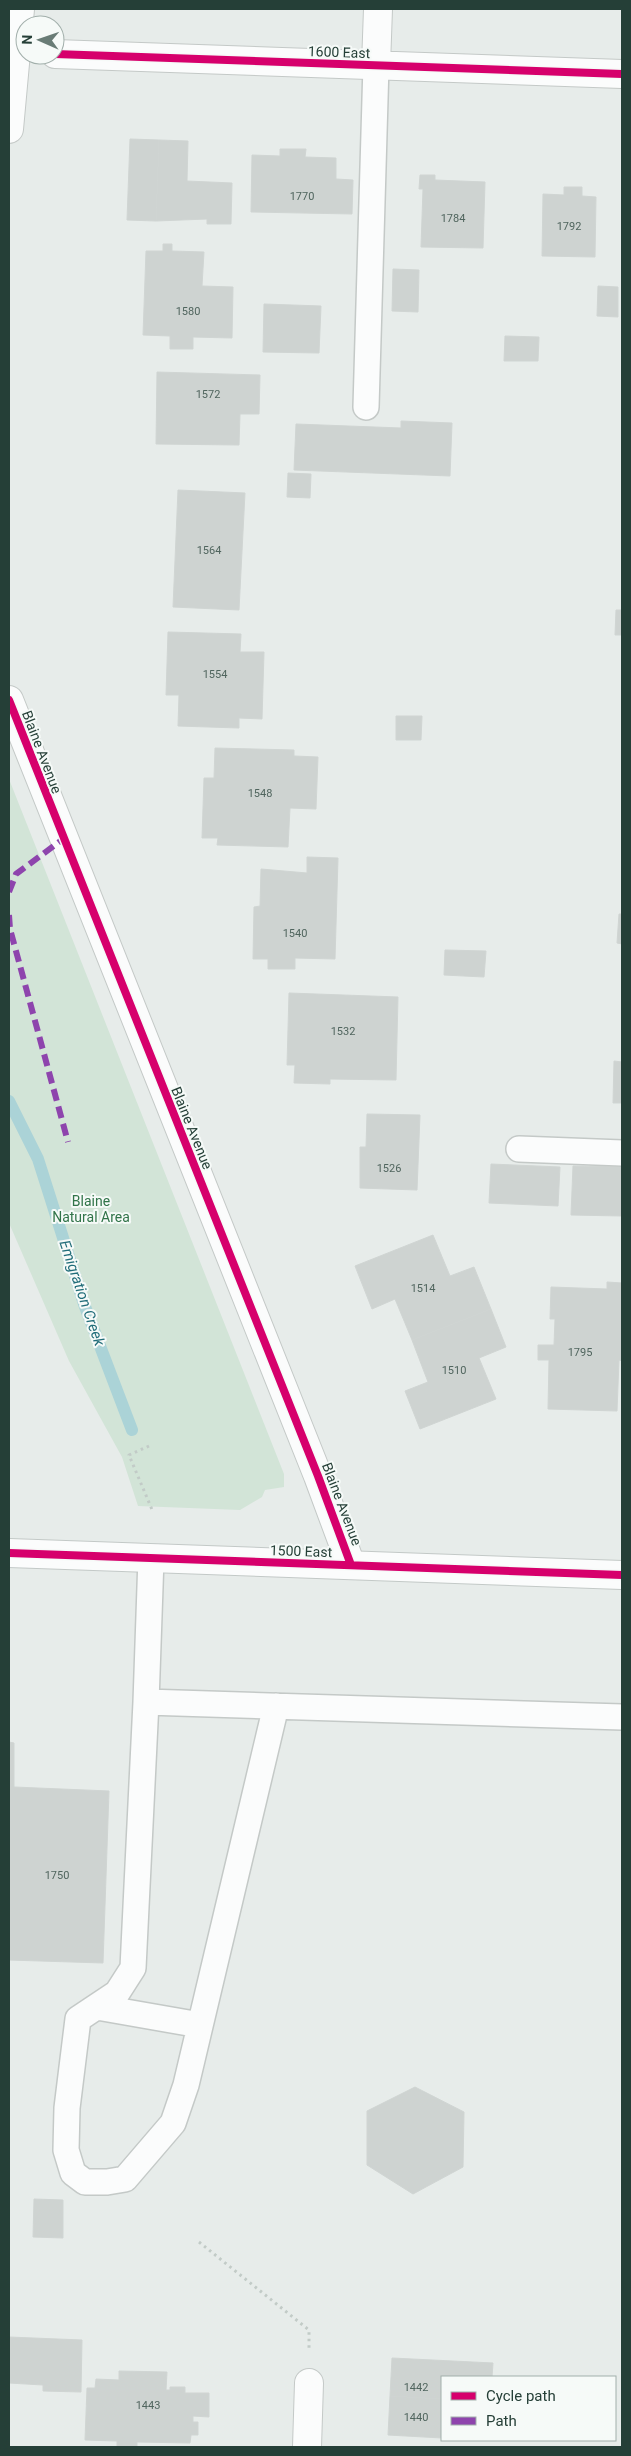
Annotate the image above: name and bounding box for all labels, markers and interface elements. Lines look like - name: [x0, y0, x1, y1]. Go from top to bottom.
- north arrow: [15, 15, 65, 65]
- text: N: [19, 34, 35, 45]
- street label: 1600 East: [308, 43, 371, 61]
- house number: 1770: [290, 190, 314, 203]
- house number: 1784: [441, 212, 465, 225]
- house number: 1792: [557, 220, 581, 233]
- house number: 1580: [176, 305, 200, 318]
- house number: 1572: [196, 388, 220, 401]
- house number: 1564: [197, 544, 221, 557]
- house number: 1554: [203, 668, 227, 681]
- street label: Blaine Avenue: [19, 708, 65, 796]
- house number: 1548: [248, 787, 272, 800]
- house number: 1540: [283, 927, 307, 940]
- house number: 1532: [331, 1025, 355, 1038]
- street label: Blaine Avenue: [168, 1084, 216, 1172]
- house number: 1526: [377, 1162, 401, 1175]
- park label: Blaine Natural Area: [52, 1193, 130, 1225]
- water label: Emigration Creek: [55, 1238, 109, 1349]
- house number: 1514: [411, 1282, 435, 1295]
- house number: 1795: [568, 1346, 592, 1359]
- house number: 1510: [442, 1364, 466, 1377]
- street label: Blaine Avenue: [319, 1460, 365, 1548]
- street label: 1500 East: [270, 1542, 333, 1560]
- house number: 1750: [45, 1869, 69, 1882]
- legend: [441, 2376, 616, 2441]
- house number: 1442: [404, 2381, 428, 2394]
- text: Cycle path: [486, 2387, 556, 2405]
- house number: 1443: [136, 2399, 160, 2412]
- house number: 1440: [404, 2411, 428, 2424]
- text: Path: [486, 2412, 517, 2430]

